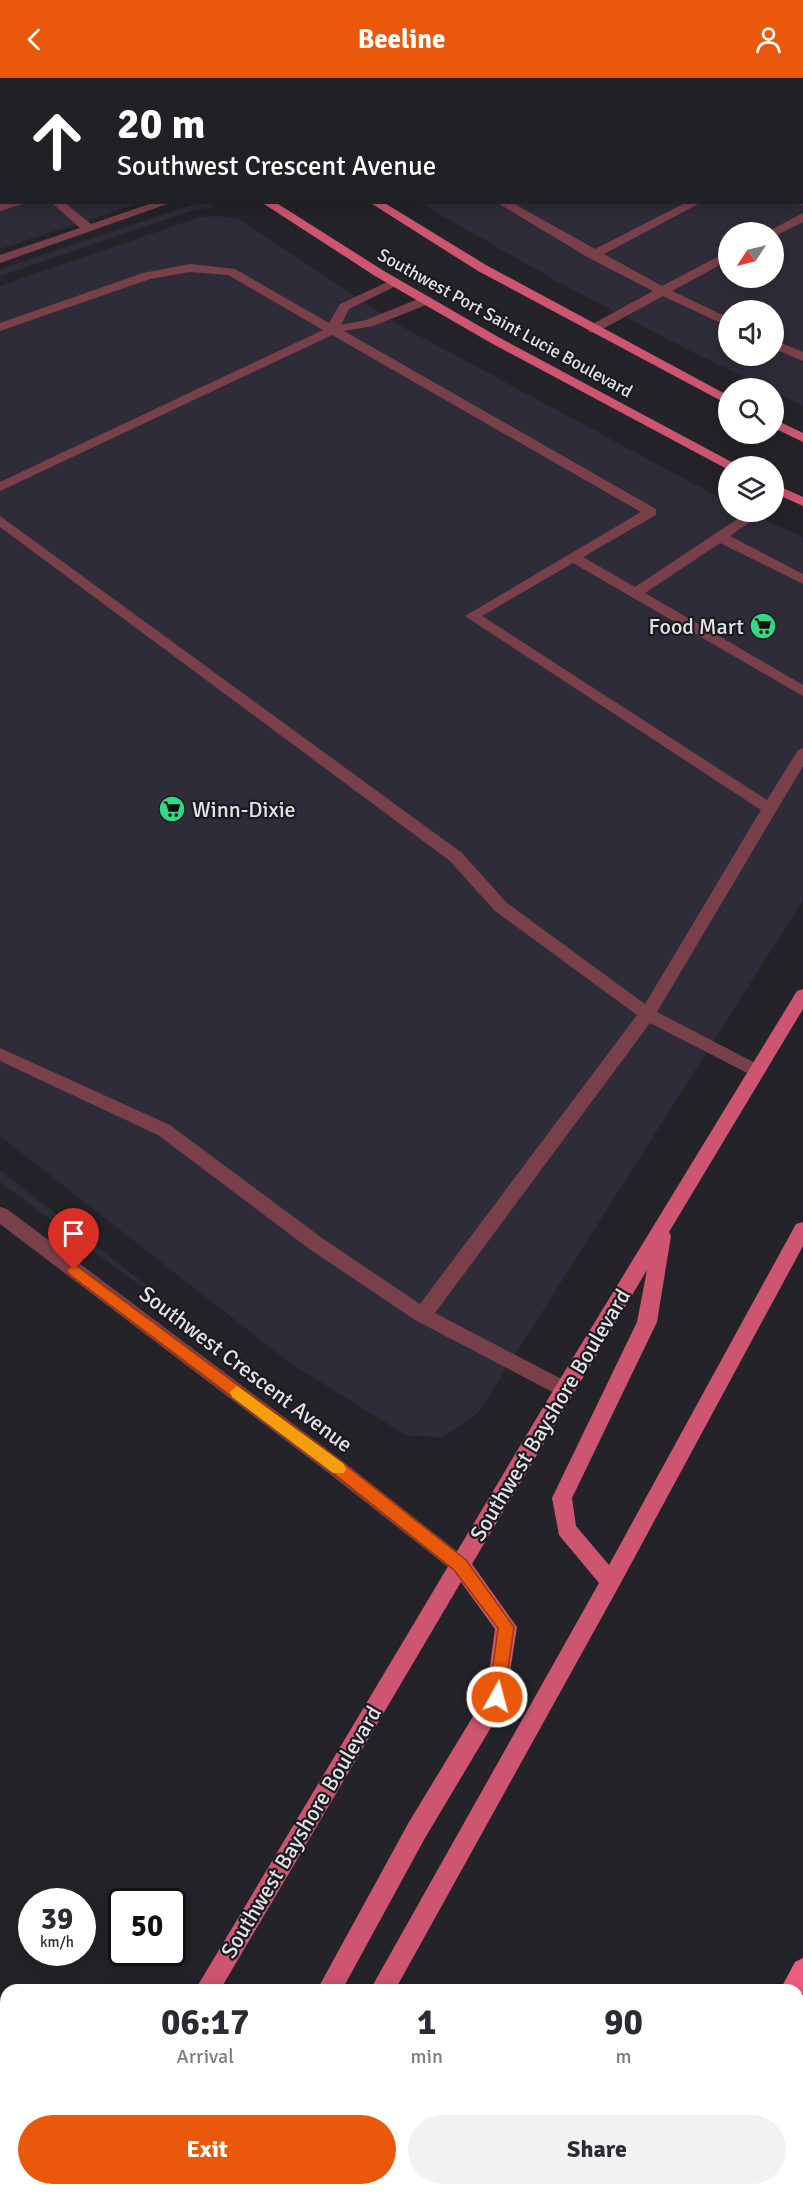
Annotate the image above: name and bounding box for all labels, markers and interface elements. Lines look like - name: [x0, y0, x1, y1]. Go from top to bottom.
- icon: back: [18, 23, 51, 56]
- text: Beeline: [358, 23, 445, 56]
- icon: person: [752, 23, 785, 56]
- text: 20 m: [117, 99, 206, 150]
- icon: ahead: [18, 102, 96, 180]
- text: Southwest Crescent Avenue: [117, 150, 436, 183]
- north arrow: [718, 222, 784, 288]
- map controls: [718, 222, 784, 522]
- street label: Southwest Port Saint Lucie Boulevard: [374, 244, 636, 402]
- button: sound: [718, 300, 784, 366]
- button: search: [718, 378, 784, 444]
- button: layers: [718, 456, 784, 522]
- supermarket icon: Food Mart: [748, 611, 778, 641]
- place label: Food Mart: [649, 613, 744, 640]
- supermarket icon: Winn-Dixie: [157, 794, 187, 824]
- place label: Winn-Dixie: [192, 796, 296, 823]
- pin: [48, 1208, 99, 1270]
- icon: arrive: [57, 1217, 90, 1250]
- street label: Southwest Crescent Avenue: [134, 1280, 358, 1458]
- street label: Southwest Bayshore Boulevard: [464, 1284, 636, 1546]
- position arrow: [465, 1665, 529, 1729]
- street label: Southwest Bayshore Boulevard: [215, 1701, 387, 1963]
- speed limit sign: 50: [108, 1888, 186, 1966]
- text: 39: [41, 1901, 73, 1938]
- text: km/h: [40, 1933, 74, 1951]
- text: 06:17: [161, 2000, 249, 2045]
- text: 1: [417, 2000, 436, 2045]
- text: 90: [604, 2000, 643, 2045]
- text: Arrival: [176, 2044, 234, 2069]
- text: min: [411, 2044, 443, 2069]
- text: m: [615, 2044, 631, 2069]
- button: Exit: [18, 2115, 396, 2184]
- button: Share: [408, 2115, 786, 2184]

